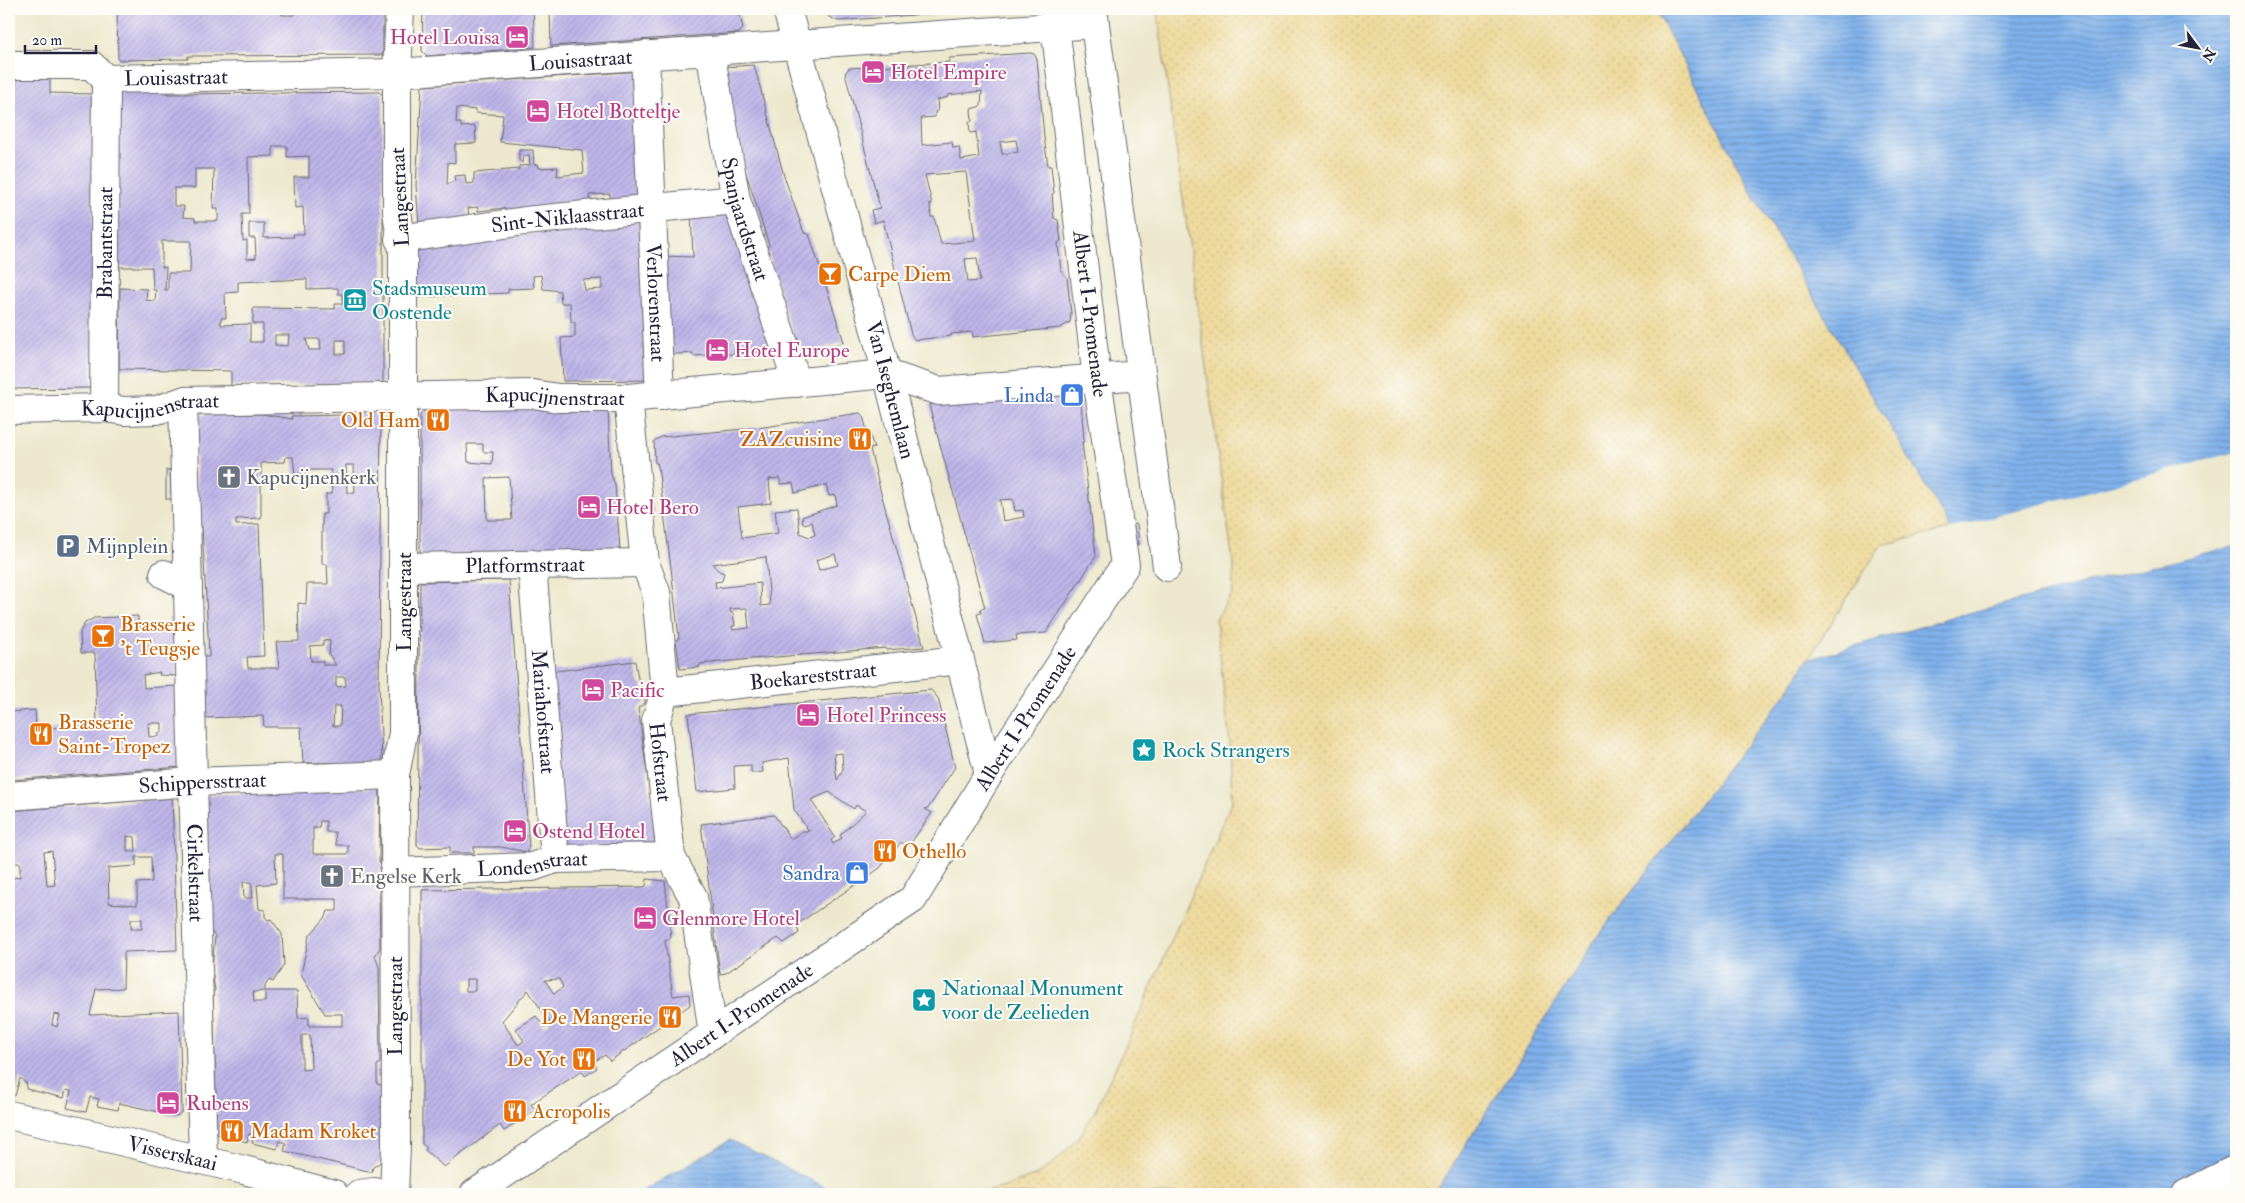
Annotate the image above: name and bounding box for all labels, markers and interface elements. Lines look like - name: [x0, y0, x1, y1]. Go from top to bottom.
- scale bar: [25, 22, 96, 54]
- north arrow: [2172, 22, 2222, 72]
- place label: Hotel Louisa: [390, 24, 500, 51]
- hotel icon: Hotel Louisa: [504, 24, 530, 50]
- text: 20 m: [32, 31, 62, 50]
- street label: Louisastraat: [528, 43, 633, 77]
- text: N: [2198, 44, 2220, 65]
- hotel icon: Hotel Empire: [860, 59, 886, 85]
- place label: Hotel Empire: [890, 59, 1007, 86]
- street label: Louisastraat: [124, 63, 228, 92]
- hotel icon: Hotel Botteltje: [525, 98, 551, 124]
- place label: Hotel Botteltje: [556, 98, 681, 125]
- street label: Langestraat: [384, 146, 416, 247]
- street label: Spanjaardstraat: [715, 155, 776, 285]
- street label: Brabantstraat: [91, 186, 119, 299]
- street label: Sint-Niklaasstraat: [489, 196, 646, 239]
- street label: Albert I-Promenade: [1066, 228, 1114, 399]
- street label: Verlorenstraat: [640, 243, 672, 363]
- bar icon: Carpe Diem: [817, 261, 843, 287]
- place label: Carpe Diem: [848, 261, 951, 288]
- place label: Stadsmuseum Oostende: [372, 275, 487, 326]
- museum icon: Stadsmuseum Oostende: [342, 287, 368, 313]
- street label: Van Iseghemlaan: [860, 318, 922, 462]
- hotel icon: Hotel Europe: [704, 337, 730, 363]
- place label: Hotel Europe: [734, 337, 850, 364]
- street label: Kapucijnenstraat: [485, 380, 625, 412]
- place label: Linda: [1003, 382, 1054, 409]
- shop icon: Linda: [1059, 382, 1085, 408]
- street label: Kapucijnenstraat: [81, 387, 220, 424]
- place label: Old Ham: [341, 407, 420, 434]
- restaurant icon: Old Ham: [425, 407, 451, 433]
- place label: ZAZcuisine: [740, 426, 842, 453]
- restaurant icon: ZAZcuisine: [847, 426, 873, 452]
- church icon: Kapucijnenkerk: [216, 464, 242, 490]
- place label: Kapucijnenkerk: [246, 464, 376, 491]
- hotel icon: Hotel Bero: [576, 494, 602, 520]
- place label: Hotel Bero: [606, 494, 699, 521]
- parking icon: Mijnplein: [55, 533, 81, 559]
- place label: Mijnplein: [86, 533, 169, 560]
- street label: Platformstraat: [465, 550, 585, 579]
- street label: Langestraat: [391, 552, 418, 652]
- place label: Brasserie 't Teugsje: [120, 611, 200, 662]
- bar icon: Brasserie 't Teugsje: [90, 623, 116, 649]
- street label: Albert I-Promenade: [968, 640, 1083, 796]
- street label: Mariahofstraat: [525, 648, 562, 775]
- street label: Boekareststraat: [748, 656, 878, 696]
- hotel icon: Pacific: [580, 677, 606, 703]
- place label: Pacific: [610, 677, 665, 704]
- hotel icon: Hotel Princess: [795, 702, 821, 728]
- place label: Hotel Princess: [826, 702, 946, 729]
- place label: Brasserie Saint-Tropez: [58, 709, 171, 760]
- restaurant icon: Brasserie Saint-Tropez: [28, 721, 54, 747]
- street label: Hofstraat: [643, 721, 678, 803]
- place icon: Rock Strangers: [1131, 737, 1157, 763]
- place label: Rock Strangers: [1162, 737, 1290, 764]
- street label: Schippersstraat: [138, 766, 267, 800]
- hotel icon: Ostend Hotel: [502, 818, 528, 844]
- place label: Ostend Hotel: [532, 818, 646, 845]
- street label: Cirkelstraat: [181, 823, 210, 923]
- restaurant icon: Othello: [872, 838, 898, 864]
- place label: Othello: [902, 838, 966, 865]
- street label: Londenstraat: [476, 845, 588, 882]
- place label: Sandra: [782, 860, 840, 887]
- shop icon: Sandra: [844, 860, 870, 886]
- church icon: Engelse Kerk: [319, 863, 345, 889]
- place label: Engelse Kerk: [350, 863, 462, 890]
- hotel icon: Glenmore Hotel: [632, 905, 658, 931]
- place label: Glenmore Hotel: [662, 905, 800, 932]
- street label: Langestraat: [382, 956, 409, 1056]
- street label: Albert I-Promenade: [663, 956, 819, 1073]
- place label: Nationaal Monument voor de Zeelieden: [941, 975, 1123, 1026]
- place icon: Nationaal Monument voor de Zeelieden: [911, 987, 937, 1013]
- place label: De Mangerie: [541, 1004, 652, 1031]
- restaurant icon: De Mangerie: [657, 1004, 683, 1030]
- place label: De Yot: [506, 1046, 566, 1073]
- restaurant icon: De Yot: [571, 1046, 597, 1072]
- hotel icon: Rubens: [155, 1090, 181, 1116]
- place label: Rubens: [186, 1090, 249, 1117]
- restaurant icon: Acropolis: [502, 1098, 528, 1124]
- place label: Acropolis: [531, 1098, 610, 1125]
- restaurant icon: Madam Kroket: [219, 1118, 245, 1144]
- place label: Madam Kroket: [250, 1118, 376, 1145]
- street label: Visserskaai: [125, 1130, 221, 1177]

